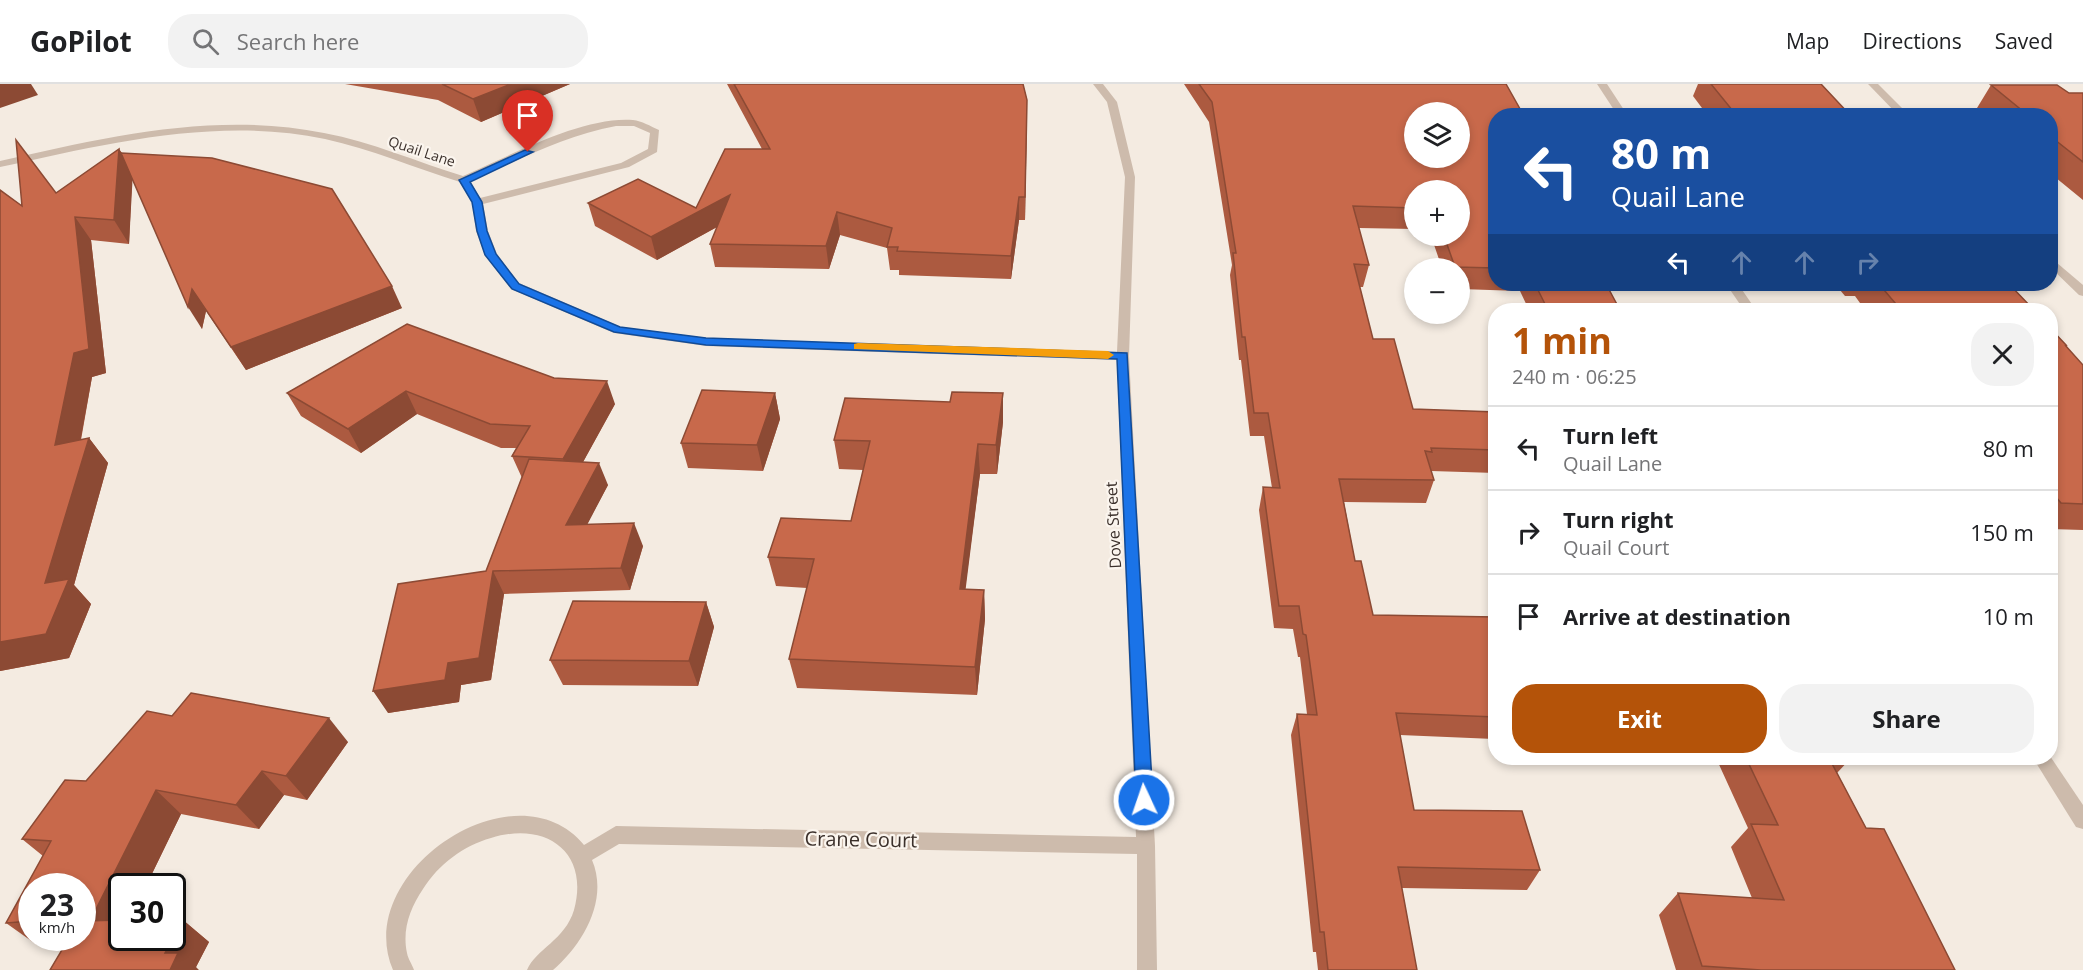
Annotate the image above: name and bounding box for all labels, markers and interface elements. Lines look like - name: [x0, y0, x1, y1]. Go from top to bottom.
- search box: [168, 14, 588, 68]
- text: GoPilot: [30, 22, 132, 60]
- icon: search: [189, 25, 222, 58]
- text: Search here: [237, 26, 359, 56]
- text: Map: [1786, 27, 1829, 55]
- text: Directions: [1862, 27, 1962, 55]
- text: Saved: [1995, 27, 2053, 55]
- pin: [502, 90, 553, 152]
- icon: arrive: [511, 99, 544, 132]
- map controls: [1404, 102, 1470, 324]
- button: layers: [1404, 102, 1470, 168]
- text: 80 m: [1611, 124, 1711, 181]
- street label: Quail Lane: [386, 131, 458, 171]
- icon: left: [1512, 132, 1590, 210]
- text: Quail Lane: [1611, 178, 1745, 215]
- button: +: [1404, 180, 1470, 246]
- icon: left: [1662, 246, 1695, 279]
- icon: ahead: [1725, 246, 1758, 279]
- icon: ahead: [1788, 246, 1821, 279]
- icon: right: [1851, 246, 1884, 279]
- button: −: [1404, 258, 1470, 324]
- text: 1 min: [1512, 316, 1612, 365]
- button: close: [1971, 323, 2034, 386]
- text: 240 m · 06:25: [1512, 363, 1637, 390]
- text: Turn left: [1563, 420, 1658, 450]
- icon: left: [1512, 432, 1545, 465]
- text: 80 m: [1983, 433, 2034, 463]
- text: Quail Lane: [1563, 450, 1662, 477]
- street label: Dove Street: [1100, 481, 1126, 569]
- text: Turn right: [1563, 504, 1674, 534]
- icon: right: [1512, 516, 1545, 549]
- text: 150 m: [1970, 517, 2034, 547]
- text: Quail Court: [1563, 534, 1669, 561]
- icon: arrive: [1512, 600, 1545, 633]
- text: Arrive at destination: [1563, 601, 1791, 631]
- text: 10 m: [1983, 601, 2034, 631]
- button: Exit: [1512, 684, 1767, 753]
- button: Share: [1779, 684, 2034, 753]
- position arrow: [1112, 768, 1176, 832]
- street label: Crane Court: [804, 825, 918, 853]
- speed limit sign: 30: [108, 873, 186, 951]
- text: 23: [40, 884, 74, 925]
- text: km/h: [39, 917, 75, 937]

